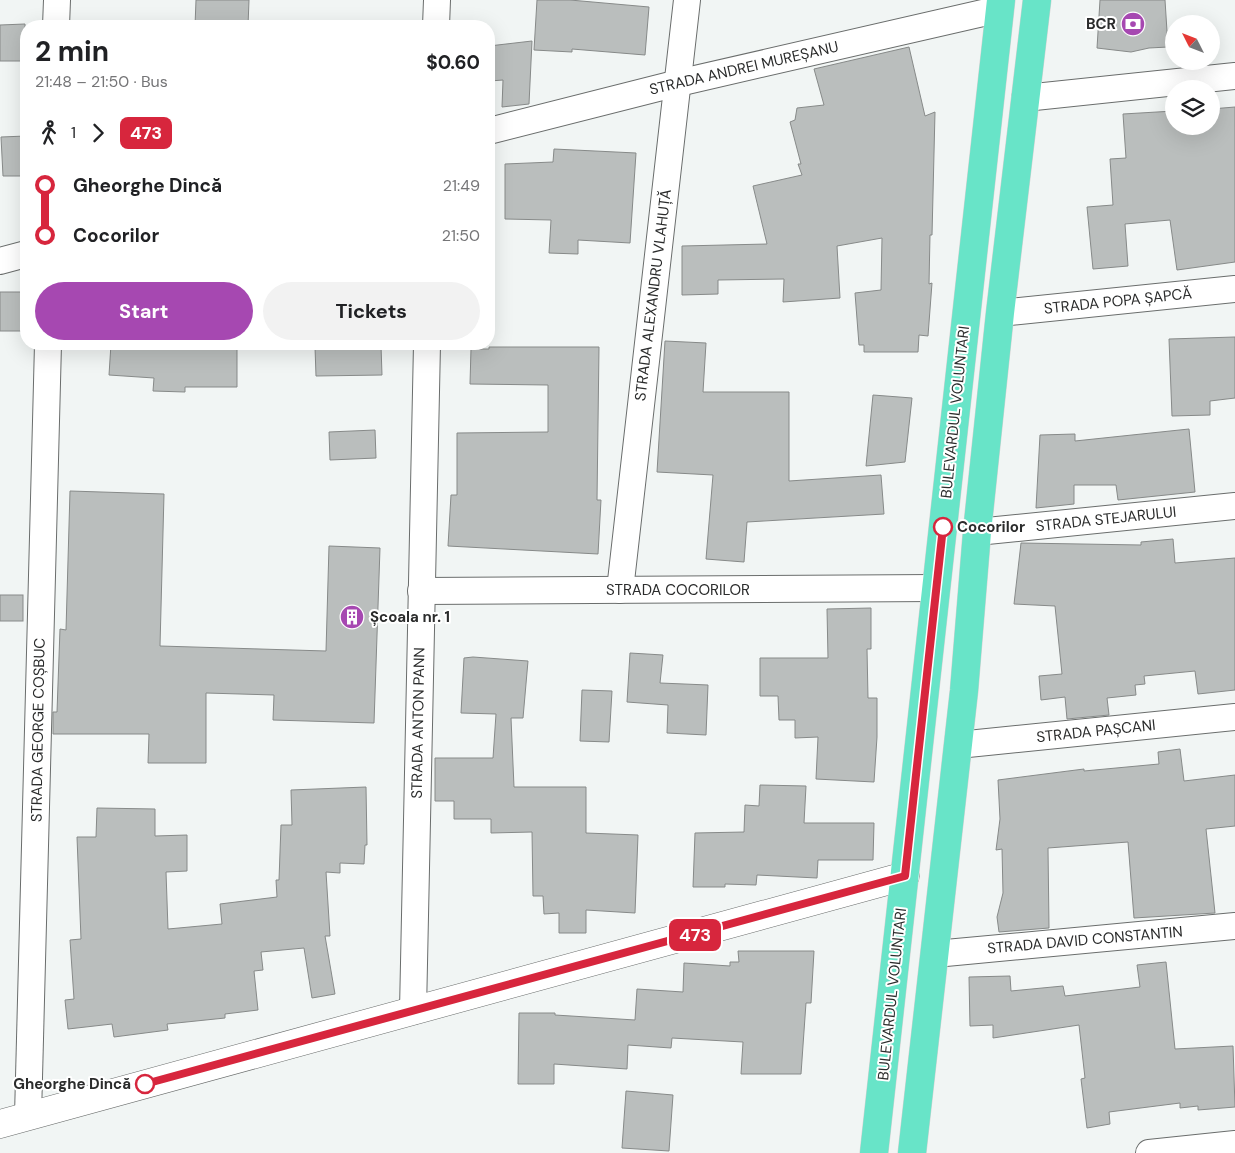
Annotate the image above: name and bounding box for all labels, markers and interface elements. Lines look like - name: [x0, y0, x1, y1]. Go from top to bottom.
- bank icon: BCR: [1120, 11, 1146, 37]
- place label: BCR: [1086, 14, 1116, 34]
- north arrow: [1165, 15, 1220, 70]
- map controls: [1165, 15, 1220, 135]
- text: 2 min: [35, 33, 109, 70]
- street label: STRADA ANDREI MUREȘANU: [647, 36, 841, 100]
- text: $0.60: [426, 50, 480, 75]
- text: 21:48 – 21:50 · Bus: [35, 71, 168, 92]
- button: layers: [1165, 80, 1220, 135]
- icon: walk: [35, 119, 63, 147]
- icon: forward: [84, 119, 112, 147]
- text: 473: [130, 121, 162, 145]
- text: 1: [71, 122, 76, 143]
- text: Gheorghe Dincă: [73, 173, 222, 198]
- text: 21:49: [443, 175, 480, 196]
- street label: STRADA ALEXANDRU VLAHUȚĂ: [630, 188, 676, 402]
- text: Cocorilor: [73, 223, 159, 248]
- text: 21:50: [442, 225, 480, 246]
- button: Start: [35, 282, 253, 340]
- button: Tickets: [263, 282, 480, 340]
- street label: STRADA POPA ȘAPCĂ: [1043, 283, 1193, 319]
- street label: BULEVARDUL VOLUNTARI: [936, 325, 974, 499]
- street label: STRADA STEJARULUI: [1035, 502, 1177, 536]
- marker: Cocorilor: [933, 517, 953, 537]
- place label: Cocorilor: [957, 517, 1025, 537]
- street label: STRADA COCORILOR: [606, 580, 750, 600]
- building icon: Școala nr. 1: [339, 604, 365, 630]
- place label: Școala nr. 1: [370, 607, 450, 627]
- street label: STRADA GEORGE COȘBUC: [26, 638, 50, 822]
- street label: STRADA ANTON PANN: [407, 647, 429, 799]
- street label: STRADA PAȘCANI: [1035, 715, 1157, 747]
- street label: BULEVARDUL VOLUNTARI: [873, 907, 911, 1081]
- line badge: 473: [666, 919, 724, 951]
- street label: STRADA DAVID CONSTANTIN: [986, 921, 1184, 959]
- text: 473: [679, 923, 711, 947]
- place label: Gheorghe Dincă: [13, 1074, 131, 1094]
- marker: Gheorghe Dincă: [135, 1074, 155, 1094]

